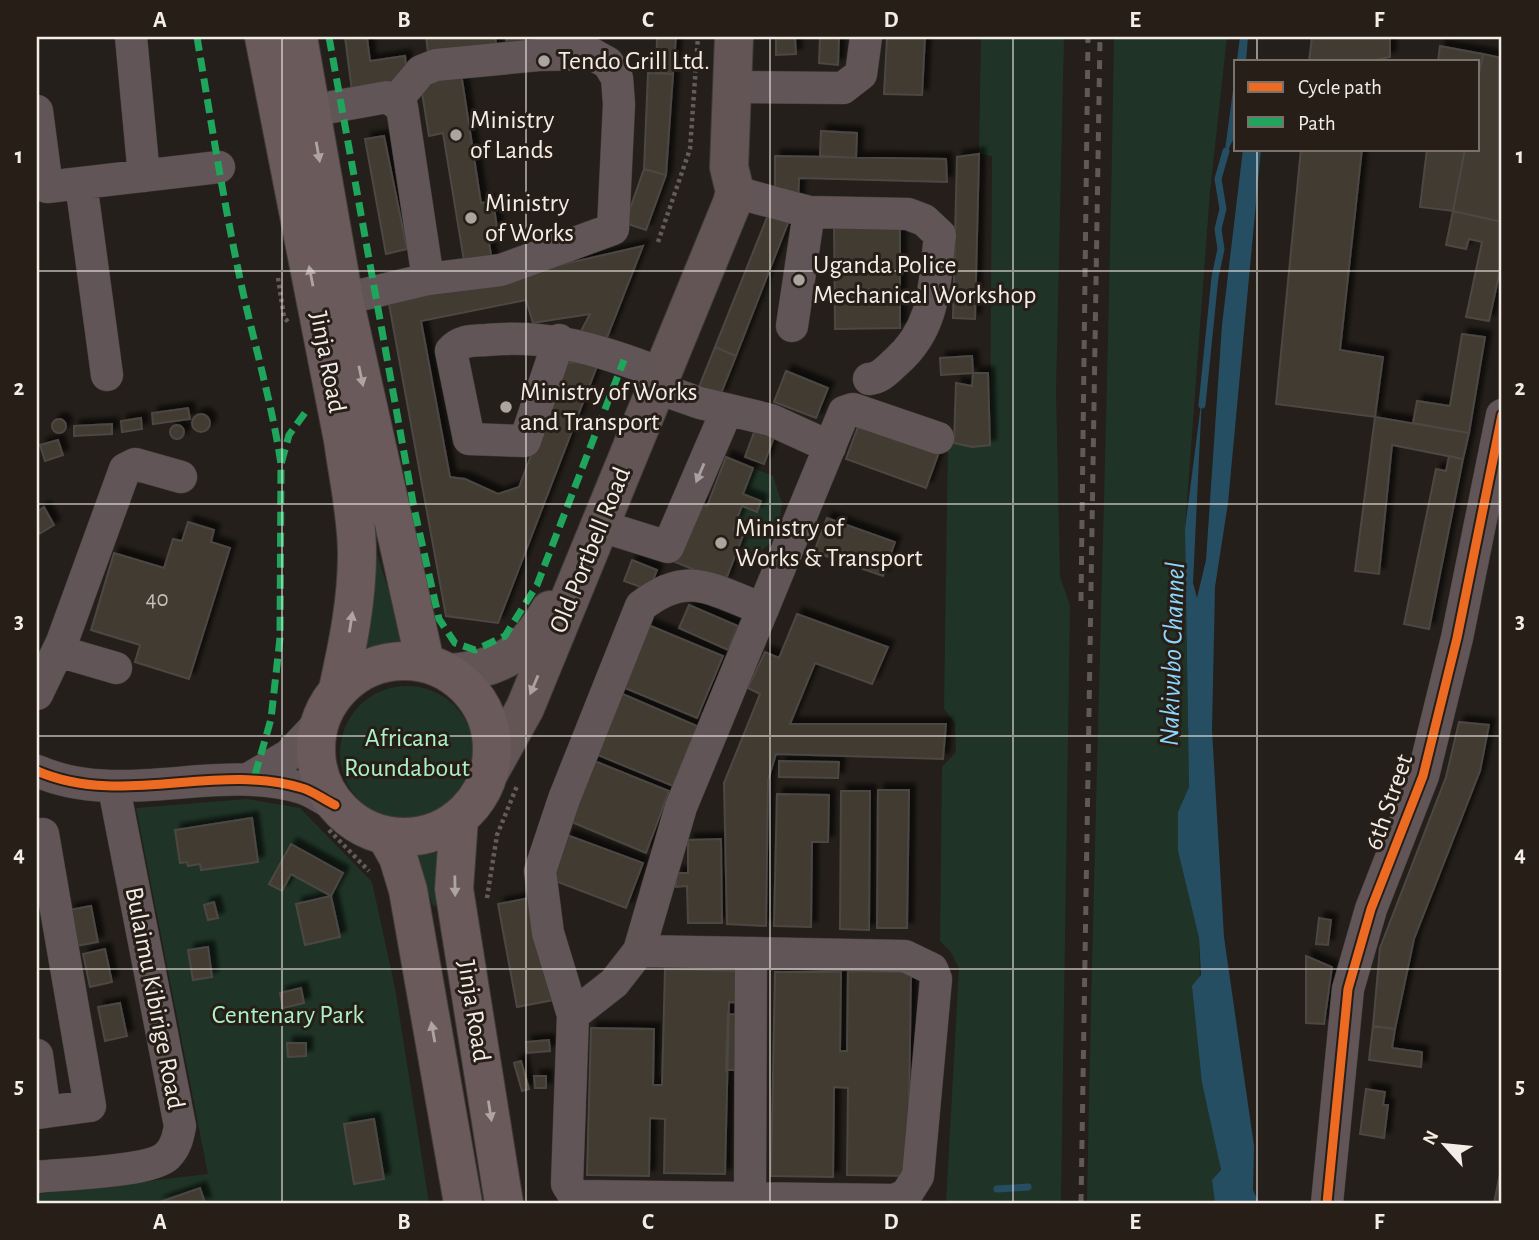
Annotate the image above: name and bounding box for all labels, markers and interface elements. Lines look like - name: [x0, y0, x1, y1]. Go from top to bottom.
- text: A: [153, 9, 167, 32]
- text: B: [397, 9, 411, 32]
- text: C: [642, 9, 654, 32]
- text: D: [883, 9, 899, 32]
- text: E: [1129, 9, 1141, 32]
- text: F: [1374, 9, 1385, 32]
- place label: Tendo Grill Ltd.: [558, 48, 710, 74]
- marker: Tendo Grill Ltd.: [536, 53, 552, 69]
- legend: [1234, 60, 1480, 150]
- text: Cycle path: [1298, 77, 1382, 98]
- place label: Ministry of Lands: [470, 107, 554, 163]
- text: Path: [1298, 113, 1336, 134]
- marker: Ministry of Lands: [448, 127, 464, 143]
- one-way arrow: [313, 141, 324, 163]
- text: 1: [15, 145, 23, 168]
- text: 1: [1516, 145, 1524, 168]
- place label: Ministry of Works: [485, 190, 574, 246]
- marker: Ministry of Works: [463, 210, 479, 226]
- place label: Uganda Police Mechanical Workshop: [813, 252, 1036, 308]
- one-way arrow: [306, 265, 317, 287]
- marker: Uganda Police Mechanical Workshop: [791, 272, 807, 288]
- street label: Jinja Road: [305, 309, 351, 415]
- one-way arrow: [356, 365, 367, 387]
- text: 2: [14, 377, 25, 400]
- text: 2: [1515, 377, 1526, 400]
- place label: Ministry of Works and Transport: [520, 379, 697, 435]
- marker: Ministry of Works and Transport: [498, 399, 514, 415]
- street label: Old Portbell Road: [545, 463, 635, 637]
- one-way arrow: [694, 463, 706, 483]
- place label: Ministry of Works & Transport: [735, 515, 923, 571]
- marker: Ministry of Works & Transport: [713, 535, 729, 551]
- water label: Nakivubo Channel: [1156, 561, 1190, 747]
- house number: 40: [145, 588, 169, 611]
- text: 3: [14, 610, 24, 633]
- text: 3: [1515, 610, 1525, 633]
- one-way arrow: [346, 611, 357, 633]
- one-way arrow: [529, 675, 540, 696]
- park label: Africana Roundabout: [344, 725, 470, 781]
- street label: 6th Street: [1361, 751, 1417, 853]
- text: 4: [13, 843, 25, 866]
- text: 4: [1514, 843, 1526, 866]
- one-way arrow: [449, 875, 461, 897]
- street label: Bulaimu Kibirige Road: [121, 885, 189, 1111]
- street label: Jinja Road: [453, 958, 495, 1064]
- park label: Centenary Park: [212, 1002, 364, 1028]
- one-way arrow: [427, 1021, 438, 1043]
- text: 5: [14, 1075, 24, 1098]
- text: 5: [1515, 1075, 1525, 1098]
- one-way arrow: [485, 1100, 496, 1122]
- north arrow: [1410, 1110, 1480, 1180]
- text: N: [1420, 1128, 1443, 1148]
- text: A: [153, 1211, 167, 1234]
- text: B: [397, 1211, 411, 1234]
- text: C: [642, 1211, 654, 1234]
- text: D: [883, 1211, 899, 1234]
- text: E: [1129, 1211, 1141, 1234]
- text: F: [1374, 1211, 1385, 1234]

